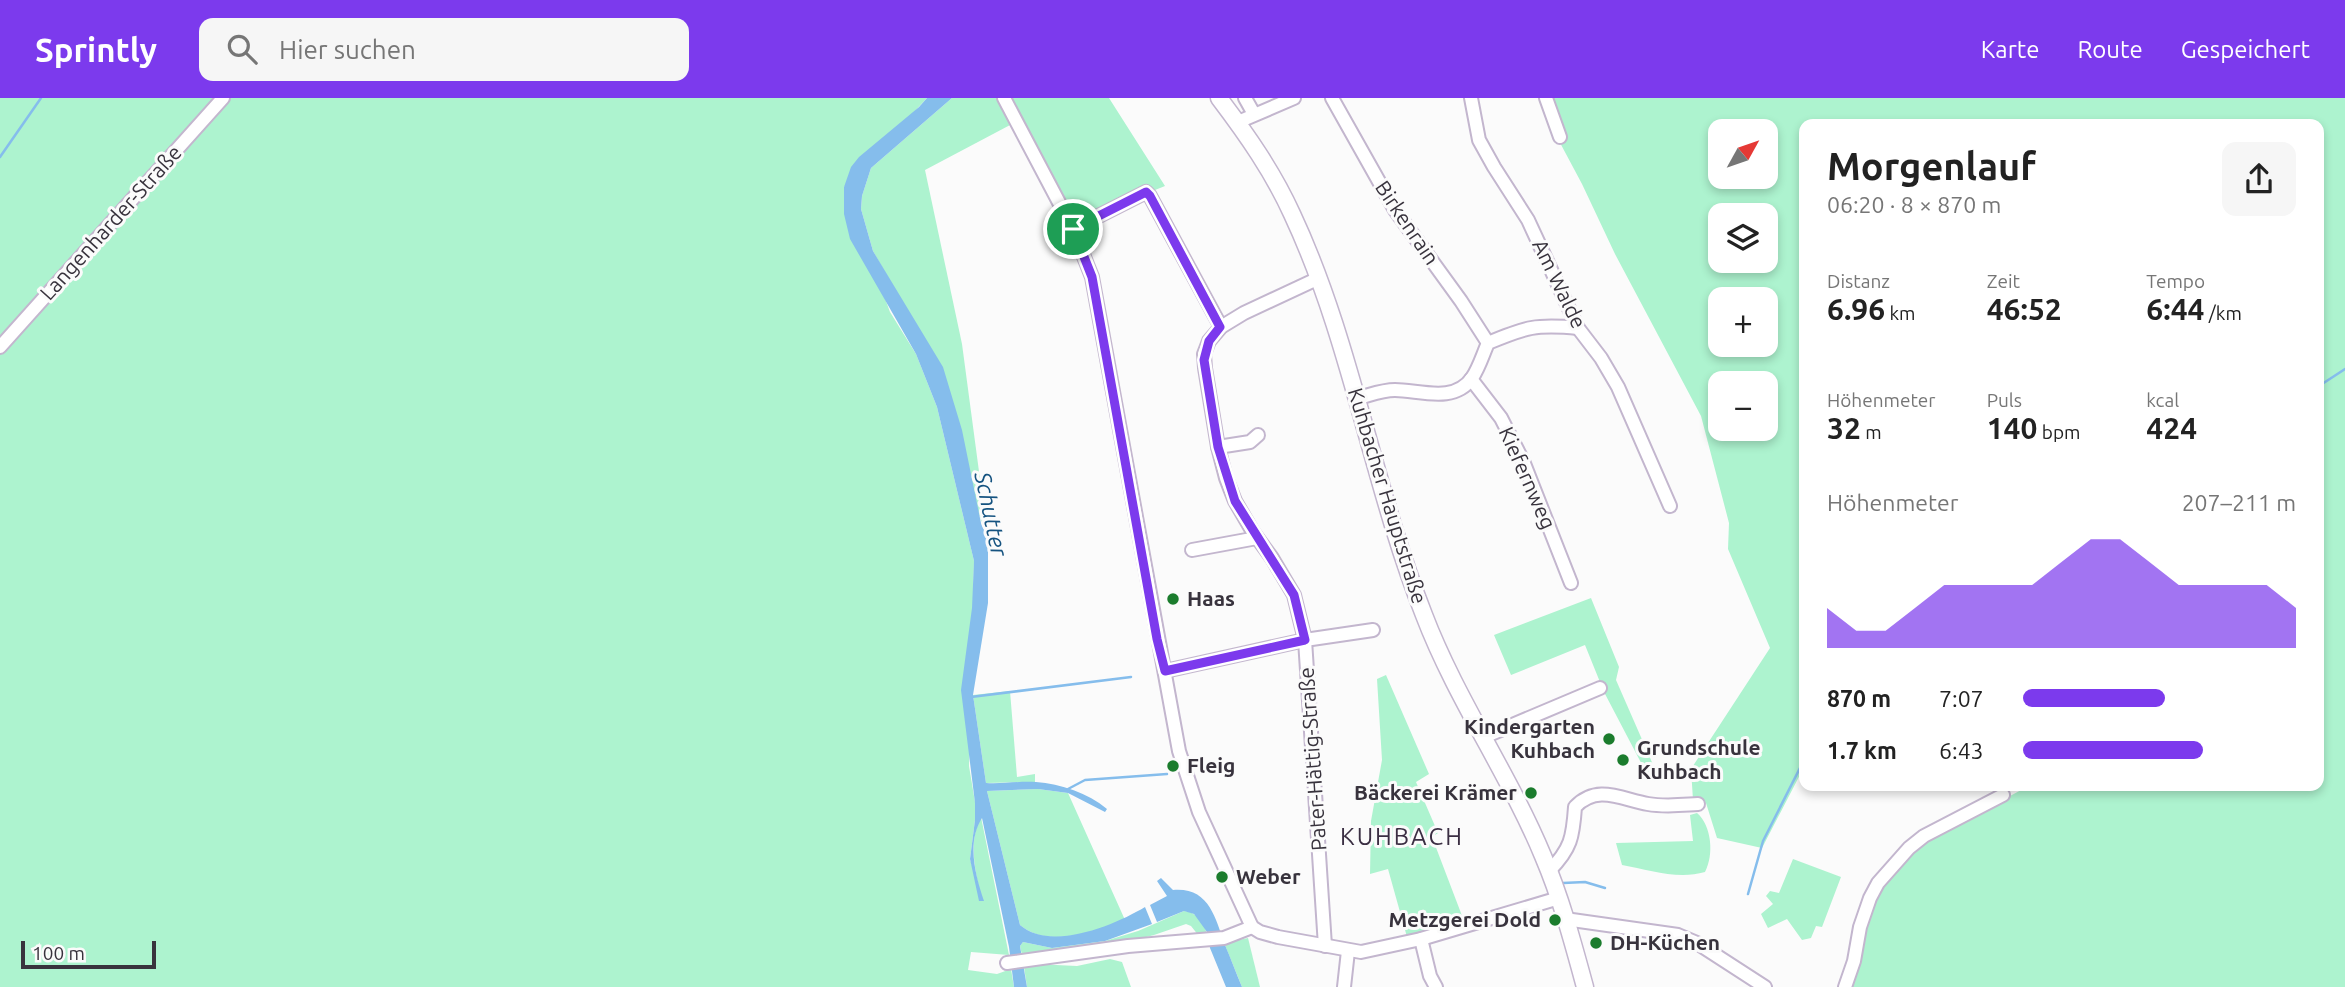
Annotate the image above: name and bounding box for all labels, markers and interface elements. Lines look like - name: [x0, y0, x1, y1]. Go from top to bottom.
- search box: [199, 18, 689, 81]
- icon: search: [223, 30, 261, 68]
- text: Sprintly: [35, 31, 157, 68]
- text: Hier suchen: [279, 35, 416, 64]
- text: Karte: [1981, 36, 2039, 63]
- text: Route: [2077, 36, 2143, 63]
- text: Gespeichert: [2181, 36, 2310, 63]
- north arrow: [1708, 119, 1778, 189]
- map controls: [1708, 119, 1778, 441]
- street label: Langenharder-Straße: [35, 140, 186, 305]
- button: share: [2222, 142, 2296, 216]
- text: Morgenlauf: [1827, 145, 2036, 187]
- street label: Birkenrain: [1371, 176, 1445, 269]
- text: 06:20 · 8 × 870 m: [1827, 192, 2001, 217]
- pin: [1043, 199, 1103, 259]
- button: layers: [1708, 203, 1778, 273]
- icon: arrive: [1054, 210, 1092, 248]
- street label: Am Walde: [1528, 235, 1592, 332]
- text: Distanz: [1827, 270, 1890, 292]
- text: Zeit: [1987, 270, 2020, 292]
- text: Tempo: [2146, 270, 2205, 292]
- button: +: [1708, 287, 1778, 357]
- text: 6.96: [1827, 292, 1885, 326]
- text: 46:52: [1987, 292, 2062, 326]
- text: 6:44: [2146, 292, 2204, 326]
- text: km: [1885, 302, 1915, 324]
- text: /km: [2204, 302, 2242, 324]
- button: −: [1708, 371, 1778, 441]
- street label: Kuhbacher Hauptstraße: [1344, 385, 1432, 606]
- text: Höhenmeter: [1827, 389, 1936, 411]
- text: Puls: [1987, 389, 2022, 411]
- text: kcal: [2146, 389, 2179, 411]
- text: 32: [1827, 411, 1861, 445]
- text: 140: [1987, 411, 2037, 445]
- text: 424: [2146, 411, 2197, 445]
- text: m: [1861, 421, 1882, 443]
- text: bpm: [2037, 421, 2080, 443]
- street label: Kiefernweg: [1495, 423, 1561, 532]
- water label: Schutter: [970, 468, 1013, 560]
- text: Höhenmeter: [1827, 490, 1958, 515]
- text: 207–211 m: [2182, 490, 2296, 515]
- place label: Haas: [1187, 586, 1235, 610]
- marker: Haas: [1165, 591, 1181, 607]
- street label: Pater-Hättig-Straße: [1294, 666, 1330, 852]
- text: 870 m: [1827, 686, 1891, 711]
- text: 7:07: [1939, 686, 1984, 711]
- place label: Kindergarten Kuhbach: [1464, 714, 1595, 762]
- marker: Kindergarten Kuhbach: [1601, 731, 1617, 747]
- place label: Grundschule Kuhbach: [1637, 735, 1761, 783]
- text: 1.7 km: [1827, 738, 1897, 763]
- text: 6:43: [1939, 738, 1984, 763]
- marker: Grundschule Kuhbach: [1615, 752, 1631, 768]
- place label: Fleig: [1187, 753, 1235, 777]
- marker: Fleig: [1165, 758, 1181, 774]
- place label: Bäckerei Krämer: [1354, 780, 1517, 804]
- marker: Bäckerei Krämer: [1523, 785, 1539, 801]
- district label: KUHBACH: [1340, 823, 1464, 850]
- place label: Weber: [1236, 864, 1301, 888]
- marker: Weber: [1214, 869, 1230, 885]
- place label: Metzgerei Dold: [1388, 907, 1541, 931]
- marker: Metzgerei Dold: [1547, 912, 1563, 928]
- place label: DH-Küchen: [1610, 930, 1720, 954]
- marker: DH-Küchen: [1588, 935, 1604, 951]
- scale bar: [21, 938, 156, 970]
- text: 100 m: [32, 942, 85, 964]

